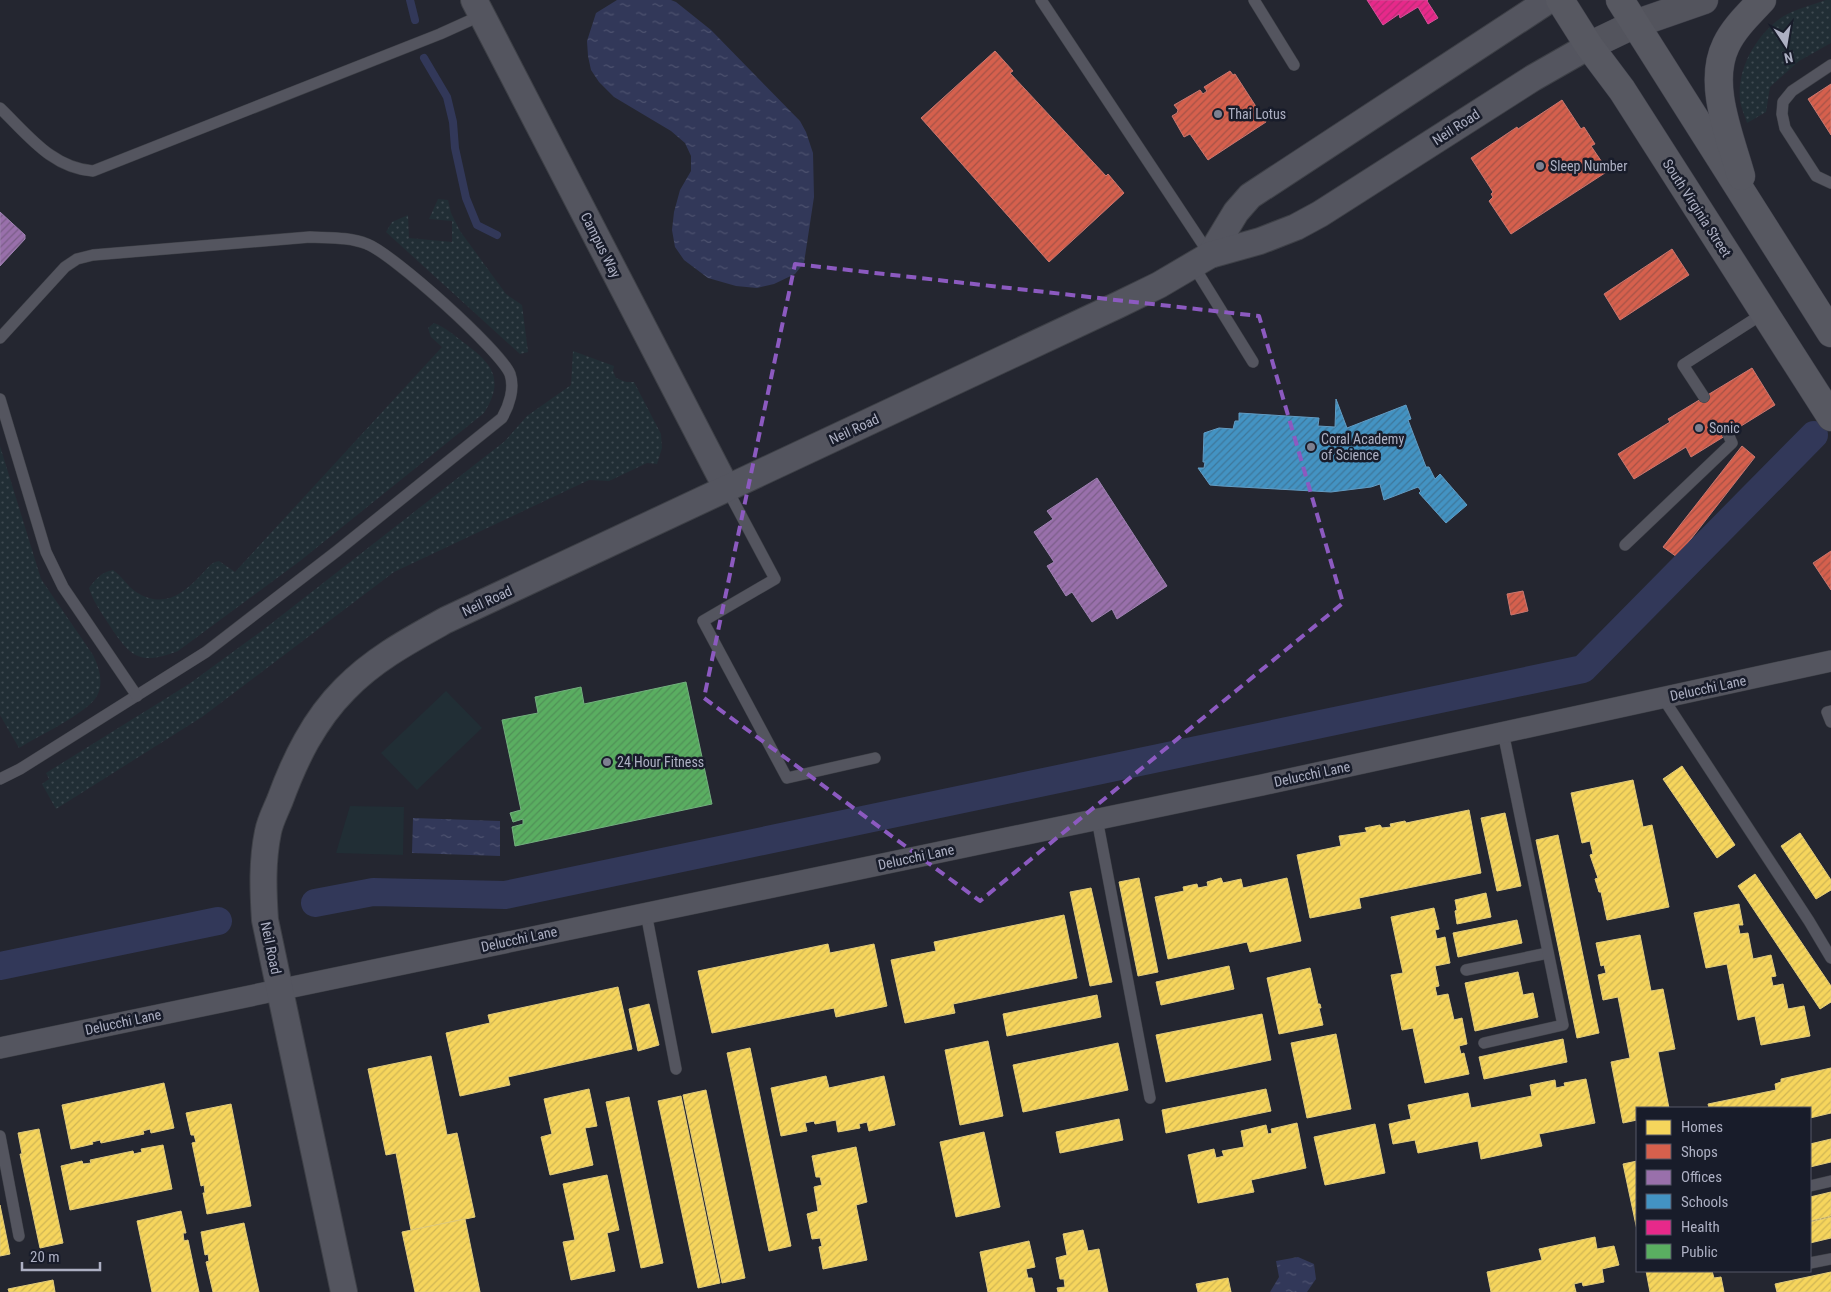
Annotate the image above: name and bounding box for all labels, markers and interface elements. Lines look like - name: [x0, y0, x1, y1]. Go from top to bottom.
- north arrow: [1761, 20, 1811, 70]
- text: N: [1783, 49, 1795, 66]
- place label: Thai Lotus: [1228, 106, 1286, 122]
- street label: Neil Road: [1429, 106, 1483, 148]
- marker: Thai Lotus: [1212, 108, 1224, 120]
- street label: South Virginia Street: [1659, 156, 1735, 260]
- place label: Sleep Number: [1550, 158, 1627, 174]
- marker: Sleep Number: [1534, 160, 1546, 172]
- street label: Campus Way: [578, 210, 624, 281]
- street label: Neil Road: [827, 411, 881, 447]
- place label: Sonic: [1709, 420, 1740, 436]
- marker: Sonic: [1693, 422, 1705, 434]
- place label: Coral Academy of Science: [1321, 431, 1404, 463]
- marker: Coral Academy of Science: [1305, 441, 1317, 453]
- street label: Neil Road: [460, 583, 514, 619]
- street label: Delucchi Lane: [1668, 672, 1748, 704]
- place label: 24 Hour Fitness: [617, 754, 704, 770]
- marker: 24 Hour Fitness: [601, 756, 613, 768]
- street label: Delucchi Lane: [1272, 758, 1352, 790]
- street label: Delucchi Lane: [876, 841, 956, 873]
- street label: Neil Road: [258, 920, 284, 976]
- street label: Delucchi Lane: [479, 923, 559, 955]
- street label: Delucchi Lane: [83, 1006, 163, 1038]
- legend: [1636, 1107, 1811, 1272]
- text: Homes: [1681, 1118, 1723, 1136]
- text: Shops: [1681, 1143, 1718, 1161]
- text: Offices: [1681, 1168, 1722, 1186]
- text: Schools: [1681, 1193, 1728, 1211]
- text: Health: [1681, 1218, 1720, 1236]
- scale bar: [22, 1240, 100, 1272]
- text: Public: [1681, 1243, 1718, 1261]
- text: 20 m: [30, 1248, 60, 1266]

